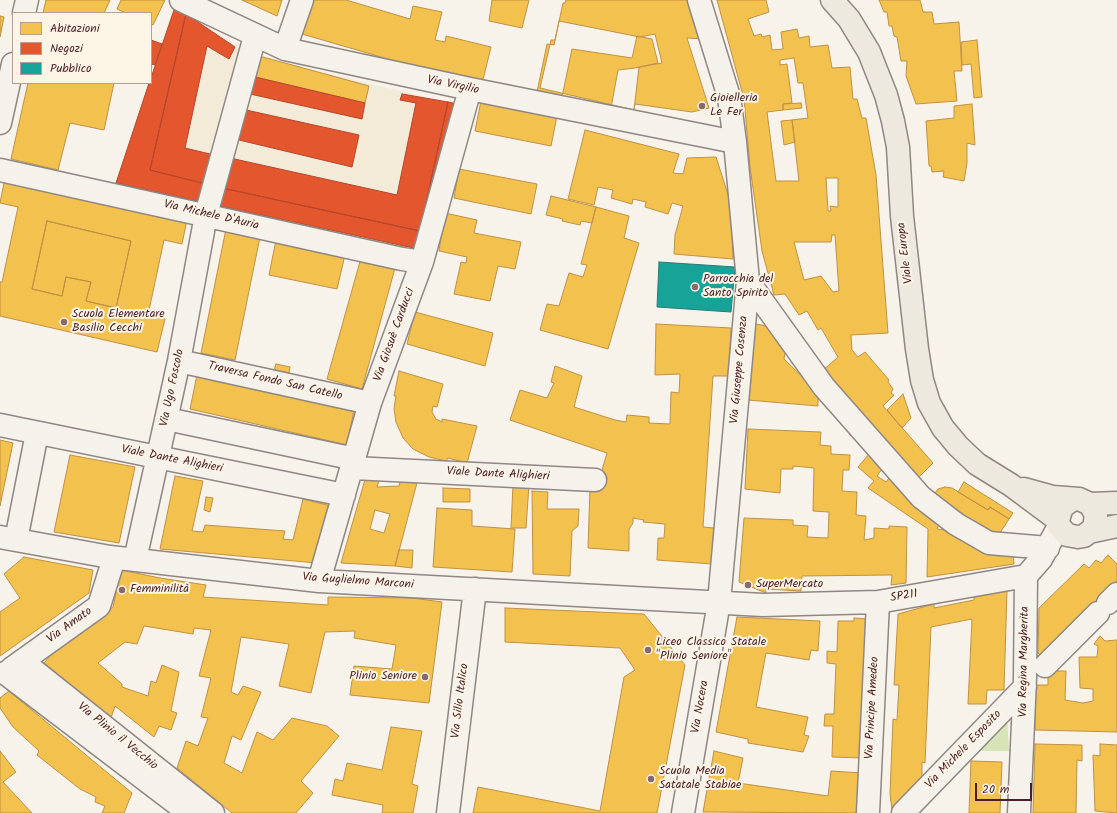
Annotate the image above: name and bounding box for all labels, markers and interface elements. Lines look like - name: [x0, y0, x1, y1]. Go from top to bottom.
- legend: [12, 12, 152, 84]
- text: Abitazioni: [50, 19, 100, 38]
- text: Negozi: [50, 39, 83, 58]
- text: Pubblico: [50, 59, 91, 78]
- street label: Via Virgilio: [426, 73, 480, 99]
- place label: Gioielleria Le Fer: [710, 92, 758, 120]
- marker: Gioielleria Le Fer: [697, 101, 707, 111]
- street label: Via Michele D'Auria: [162, 198, 260, 234]
- street label: Viale Europa: [895, 222, 917, 284]
- place label: Parrocchia del Santo Spirito: [703, 273, 773, 301]
- marker: Parrocchia del Santo Spirito: [690, 282, 700, 292]
- street label: Via Giosuè Carducci: [371, 286, 419, 384]
- place label: Scuola Elementare Basilio Cecchi: [72, 308, 165, 336]
- street label: Via Giuseppe Cosenza: [728, 315, 752, 425]
- marker: Scuola Elementare Basilio Cecchi: [59, 317, 69, 327]
- street label: Via Ugo Foscolo: [158, 348, 188, 428]
- street label: Traversa Fondo San Catello: [206, 359, 344, 405]
- street label: Viale Dante Alighieri: [120, 443, 224, 477]
- street label: Viale Dante Alighieri: [446, 465, 550, 485]
- street label: Via Guglielmo Marconi: [302, 571, 414, 593]
- place label: SuperMercato: [756, 578, 823, 592]
- marker: SuperMercato: [743, 580, 753, 590]
- place label: Femminilità: [130, 583, 189, 597]
- marker: Femminilità: [117, 585, 127, 595]
- street label: SP211: [889, 588, 919, 606]
- street label: Via Amato: [45, 605, 95, 647]
- street label: Via Regina Margherita: [1017, 606, 1033, 718]
- place label: Liceo Classico Statale "Plinio Seniore": [656, 636, 766, 664]
- marker: Liceo Classico Statale "Plinio Seniore": [643, 645, 653, 655]
- street label: Via Principe Amedeo: [863, 656, 883, 760]
- street label: Via Silio Italico: [449, 663, 473, 739]
- place label: Plinio Seniore: [349, 670, 417, 684]
- marker: Plinio Seniore: [420, 672, 430, 682]
- street label: Via Nocera: [689, 679, 713, 735]
- street label: Via Plinio il Vecchio: [74, 700, 160, 774]
- street label: Via Michele Esposito: [923, 708, 1005, 792]
- place label: Scuola Media Satatale Stabiae: [659, 765, 742, 793]
- marker: Scuola Media Satatale Stabiae: [646, 774, 656, 784]
- scale bar: [977, 775, 1034, 801]
- text: 20 m: [982, 780, 1009, 799]

